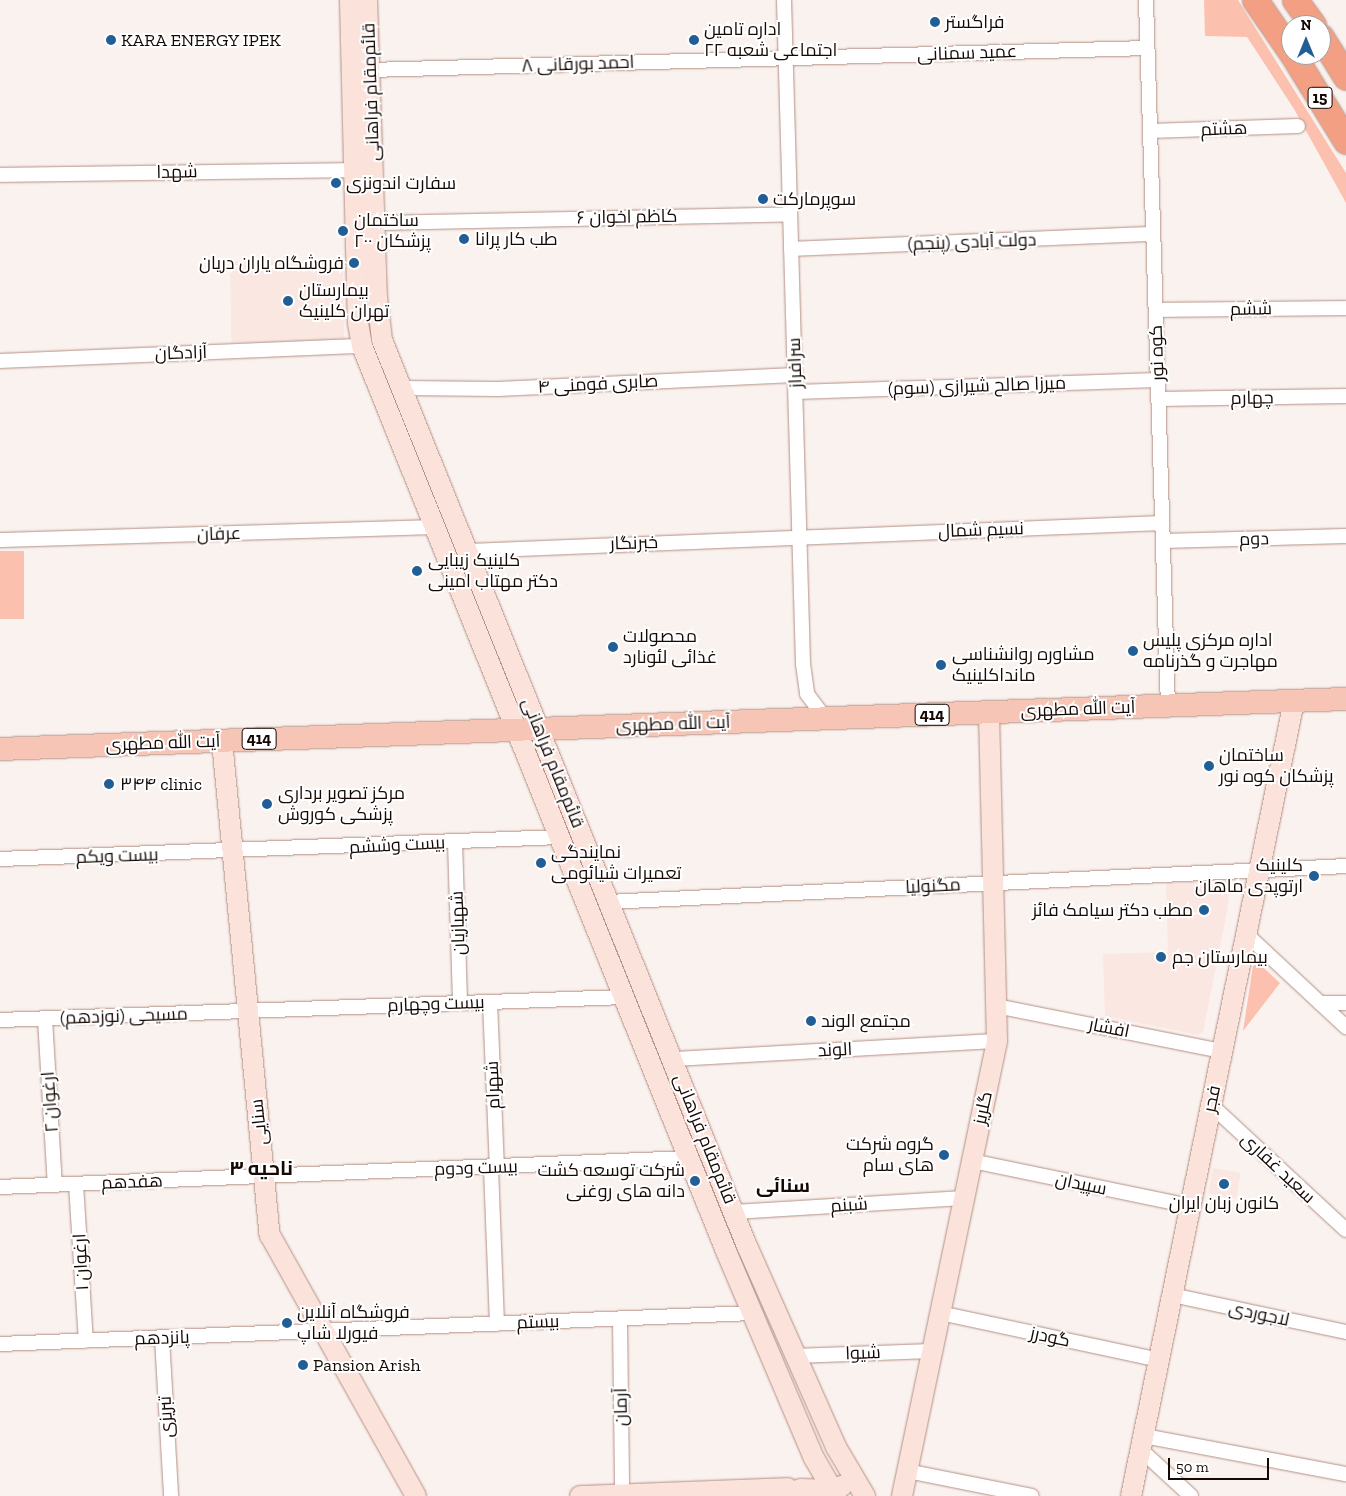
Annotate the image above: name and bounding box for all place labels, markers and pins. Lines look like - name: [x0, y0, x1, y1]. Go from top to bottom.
- place label: فراگستر: [945, 11, 1004, 33]
- marker: فراگستر: [929, 16, 941, 28]
- place label: اداره تامین اجتماعی شعبه ۲۲: [704, 19, 837, 62]
- place label: KARA ENERGY IPEK: [121, 29, 282, 51]
- marker: KARA ENERGY IPEK: [105, 34, 117, 46]
- marker: اداره تامین اجتماعی شعبه ۲۲: [688, 34, 700, 46]
- place label: سفارت اندونزی: [346, 172, 456, 194]
- marker: سفارت اندونزی: [330, 177, 342, 189]
- place label: سوپرمارکت: [773, 188, 856, 210]
- marker: سوپرمارکت: [757, 193, 769, 205]
- place label: ساختمان پزشکان ۲۰۰: [354, 210, 431, 252]
- marker: ساختمان پزشکان ۲۰۰: [336, 224, 350, 238]
- place label: طب کار پرانا: [475, 228, 558, 250]
- marker: طب کار پرانا: [457, 232, 471, 246]
- place label: فروشگاه یاران دریان: [199, 252, 344, 274]
- marker: فروشگاه یاران دریان: [348, 257, 360, 269]
- place label: بیمارستان تهران کلینیک: [299, 280, 389, 322]
- marker: بیمارستان تهران کلینیک: [281, 294, 295, 308]
- place label: کلینیک زیبایی دکتر مهتاب امینی: [428, 550, 558, 592]
- marker: کلینیک زیبایی دکتر مهتاب امینی: [410, 564, 424, 578]
- place label: محصولات غذائی لئونارد: [623, 626, 717, 669]
- place label: اداره مرکزی پلیس مهاجرت و گذرنامه: [1143, 630, 1278, 672]
- marker: محصولات غذائی لئونارد: [607, 641, 619, 653]
- place label: مشاوره روانشناسی مانداکلینیک: [952, 644, 1095, 686]
- marker: اداره مرکزی پلیس مهاجرت و گذرنامه: [1127, 645, 1139, 657]
- marker: مشاوره روانشناسی مانداکلینیک: [934, 658, 948, 672]
- place label: ساختمان پزشکان کوه نور: [1219, 745, 1334, 788]
- marker: ساختمان پزشکان کوه نور: [1203, 760, 1215, 772]
- place label: ۳۴۴ clinic: [120, 773, 202, 795]
- marker: ۳۴۴ clinic: [102, 777, 116, 791]
- place label: مرکز تصویر برداری پزشکی کوروش: [278, 783, 405, 826]
- marker: مرکز تصویر برداری پزشکی کوروش: [260, 797, 274, 811]
- place label: نمایندگی تعمیرات شیائومی: [551, 842, 681, 884]
- place label: کلینیک ارتوپدی ماهان: [1195, 855, 1303, 898]
- marker: نمایندگی تعمیرات شیائومی: [535, 857, 547, 869]
- marker: کلینیک ارتوپدی ماهان: [1307, 869, 1321, 883]
- place label: مطب دکتر سیامک فائز: [1032, 899, 1193, 921]
- marker: مطب دکتر سیامک فائز: [1197, 903, 1211, 917]
- place label: بیمارستان جم: [1172, 946, 1268, 968]
- marker: بیمارستان جم: [1154, 950, 1168, 964]
- place label: مجتمع الوند: [821, 1010, 911, 1032]
- marker: مجتمع الوند: [805, 1015, 817, 1027]
- place label: گروه شرکت های سام: [846, 1134, 934, 1176]
- marker: گروه شرکت های سام: [938, 1149, 950, 1161]
- place label: شرکت توسعه کشت دانه های روغنی: [538, 1160, 685, 1202]
- marker: شرکت توسعه کشت دانه های روغنی: [689, 1175, 701, 1187]
- marker: کانون زبان ایران: [1218, 1178, 1230, 1190]
- place label: کانون زبان ایران: [1169, 1192, 1279, 1214]
- place label: فروشگاه آنلاین فیورلا شاپ: [297, 1302, 410, 1345]
- marker: فروشگاه آنلاین فیورلا شاپ: [281, 1317, 293, 1329]
- place label: Pansion Arish: [313, 1354, 421, 1376]
- marker: Pansion Arish: [297, 1359, 309, 1371]

